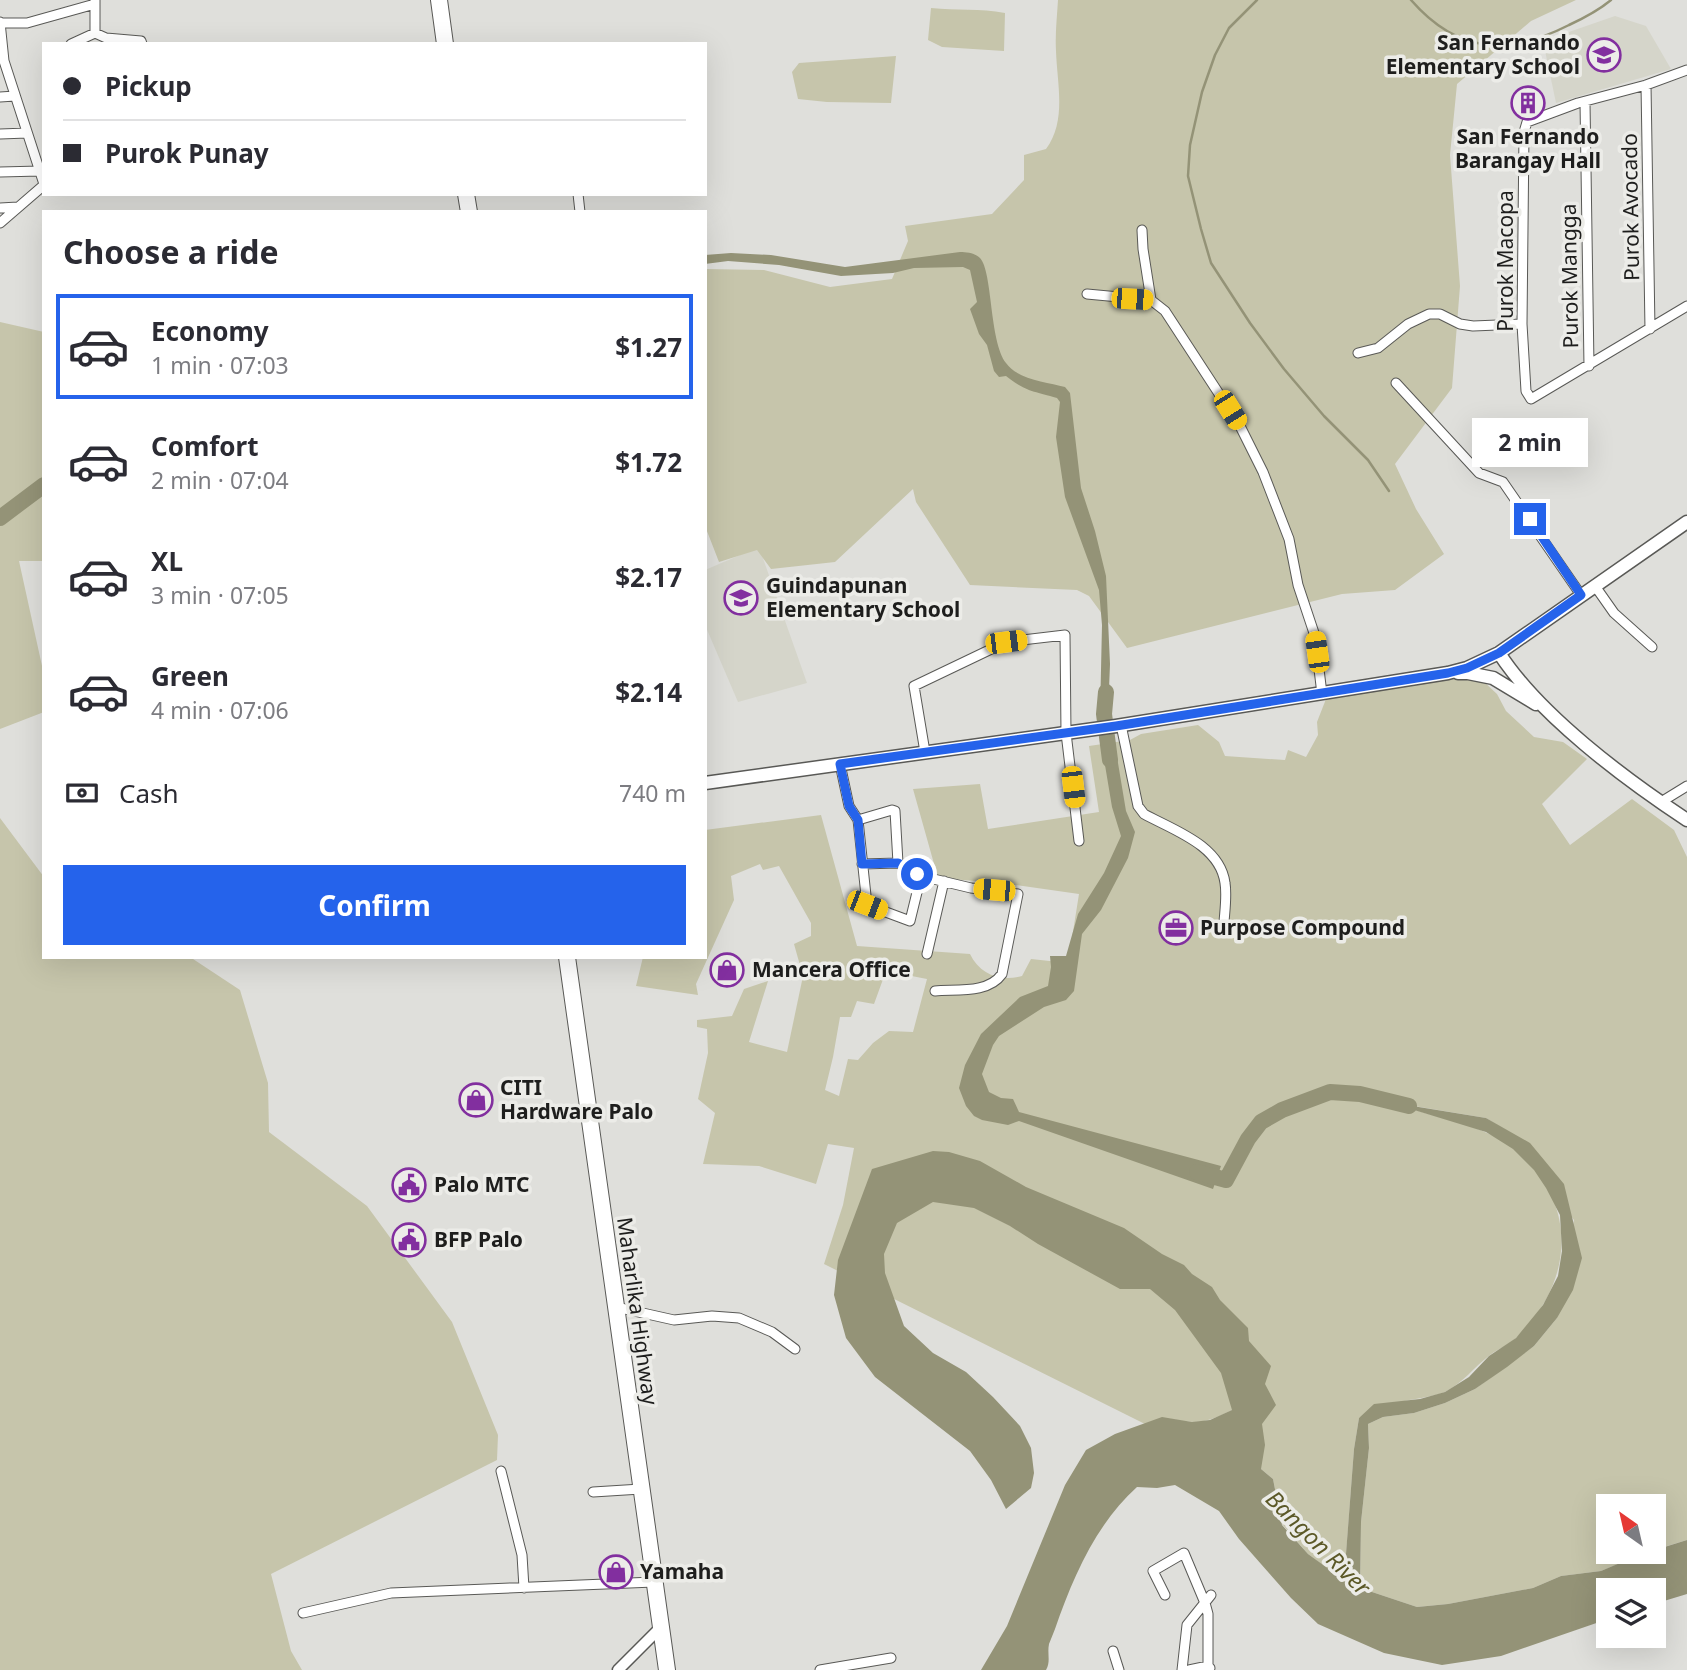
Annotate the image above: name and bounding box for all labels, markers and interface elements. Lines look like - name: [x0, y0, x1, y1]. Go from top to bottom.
- place label: San Fernando Elementary School: [1386, 28, 1580, 80]
- school or university icon: San Fernando Elementary School: [1585, 36, 1623, 74]
- text: Pickup: [105, 68, 192, 104]
- building icon: San Fernando Barangay Hall: [1509, 84, 1547, 122]
- place label: San Fernando Barangay Hall: [1455, 122, 1601, 174]
- street label: Purok Avocado: [1615, 133, 1645, 281]
- text: Purok Punay: [105, 135, 269, 171]
- street label: Purok Macopa: [1491, 190, 1519, 332]
- street label: Purok Mangga: [1554, 203, 1584, 349]
- text: Choose a ride: [63, 230, 279, 273]
- car: [1111, 287, 1154, 311]
- text: Economy: [151, 313, 269, 349]
- icon: car: [67, 315, 130, 378]
- text: $1.27: [615, 329, 682, 365]
- text: 1 min · 07:03: [151, 349, 289, 381]
- car: [1210, 387, 1251, 433]
- callout: 2 min: [1472, 418, 1588, 466]
- text: 2 min: [1498, 426, 1562, 458]
- text: Comfort: [151, 428, 259, 464]
- icon: car: [67, 430, 130, 493]
- text: $1.72: [615, 444, 682, 480]
- text: 2 min · 07:04: [151, 464, 289, 496]
- route end: [1514, 503, 1546, 535]
- text: XL: [151, 543, 183, 579]
- icon: car: [67, 545, 130, 608]
- text: $2.17: [615, 559, 682, 595]
- place label: Guindapunan Elementary School: [766, 571, 960, 623]
- text: 3 min · 07:05: [151, 579, 289, 611]
- school or university icon: Guindapunan Elementary School: [722, 579, 760, 617]
- car: [984, 629, 1029, 655]
- car: [1304, 630, 1331, 674]
- text: Green: [151, 658, 229, 694]
- icon: car: [67, 660, 130, 723]
- text: $2.14: [615, 674, 682, 710]
- text: 4 min · 07:06: [151, 694, 289, 726]
- car: [1061, 765, 1086, 809]
- icon: cash: [63, 774, 101, 812]
- text: Cash: [119, 775, 179, 811]
- text: 740 m: [619, 777, 686, 809]
- route start: [901, 858, 933, 890]
- button: Confirm: [63, 865, 686, 945]
- car: [973, 878, 1016, 902]
- car: [844, 888, 891, 922]
- office icon: Purpose Compound: [1157, 909, 1195, 947]
- place label: Purpose Compound: [1200, 913, 1405, 941]
- shop icon: Mancera Office: [708, 951, 746, 989]
- place label: Mancera Office: [752, 955, 911, 983]
- place label: CITI Hardware Palo: [500, 1073, 653, 1125]
- shop icon: CITI Hardware Palo: [457, 1081, 495, 1119]
- public building icon: Palo MTC: [390, 1166, 428, 1204]
- place label: Palo MTC: [434, 1170, 529, 1198]
- street label: Maharlika Highway: [611, 1215, 665, 1407]
- public building icon: BFP Palo: [390, 1221, 428, 1259]
- place label: BFP Palo: [434, 1225, 523, 1253]
- water label: Bangon River: [1259, 1483, 1379, 1602]
- north arrow: [1596, 1494, 1666, 1564]
- map controls: [1596, 1494, 1666, 1648]
- shop icon: Yamaha: [597, 1553, 635, 1591]
- place label: Yamaha: [640, 1557, 724, 1585]
- button: layers: [1596, 1578, 1666, 1648]

